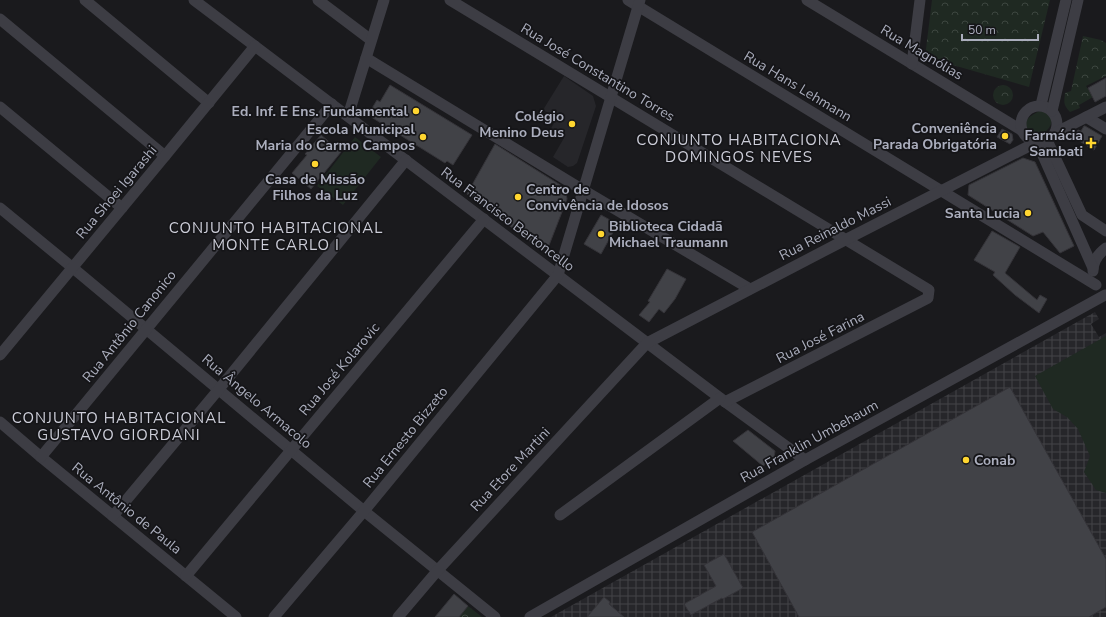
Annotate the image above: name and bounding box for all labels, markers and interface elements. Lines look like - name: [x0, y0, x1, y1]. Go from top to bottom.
- scale bar: [962, 16, 1038, 42]
- street label: Rua José Constantino Torres: [517, 19, 679, 126]
- street label: Rua Magnólias: [877, 20, 967, 85]
- text: 50 m: [968, 22, 996, 38]
- street label: Rua Hans Lehmann: [740, 47, 855, 126]
- place label: Ed. Inf. E Ens. Fundamental: [232, 102, 409, 121]
- marker: Ed. Inf. E Ens. Fundamental: [411, 106, 421, 116]
- place label: Colégio Menino Deus: [479, 107, 564, 142]
- marker: Colégio Menino Deus: [567, 119, 577, 129]
- place label: Conveniência Parada Obrigatória: [873, 119, 997, 154]
- place label: Escola Municipal Maria do Carmo Campos: [255, 120, 416, 155]
- place label: Farmácia Sambati: [1024, 126, 1083, 161]
- district label: CONJUNTO HABITACIONA DOMINGOS NEVES: [636, 130, 842, 167]
- marker: Conveniência Parada Obrigatória: [1000, 131, 1010, 141]
- marker: Escola Municipal Maria do Carmo Campos: [418, 132, 428, 142]
- marker: Farmácia Sambati: [1086, 138, 1096, 148]
- street label: Rua Shoei Igarashi: [72, 142, 161, 243]
- marker: Casa de Missão Filhos da Luz: [310, 159, 320, 169]
- street label: Rua Francisco Bertoncello: [437, 163, 579, 276]
- place label: Casa de Missão Filhos da Luz: [265, 170, 365, 205]
- place label: Centro de Convivência de Idosos: [526, 180, 669, 215]
- marker: Centro de Convivência de Idosos: [513, 192, 523, 202]
- street label: Rua Reinaldo Massi: [776, 192, 894, 265]
- place label: Santa Lucia: [945, 204, 1020, 223]
- marker: Santa Lucia: [1023, 208, 1033, 218]
- place label: Biblioteca Cidadã Michael Traumann: [609, 217, 728, 252]
- district label: CONJUNTO HABITACIONAL MONTE CARLO I: [169, 218, 383, 255]
- marker: Biblioteca Cidadã Michael Traumann: [596, 229, 606, 239]
- street label: Rua Antônio Canonico: [78, 266, 181, 386]
- street label: Rua José Farina: [773, 307, 868, 368]
- street label: Rua José Kolarovic: [295, 318, 384, 420]
- street label: Rua Ângelo Armacolo: [198, 350, 316, 453]
- street label: Rua Ernesto Bizzeto: [359, 382, 452, 492]
- street label: Rua Franklin Umbehaum: [737, 396, 882, 487]
- district label: CONJUNTO HABITACIONAL GUSTAVO GIORDANI: [12, 408, 226, 445]
- street label: Rua Etore Martini: [466, 423, 554, 516]
- place label: Conab: [974, 451, 1015, 470]
- marker: Conab: [961, 455, 971, 465]
- street label: Rua Antônio de Paula: [68, 458, 186, 559]

